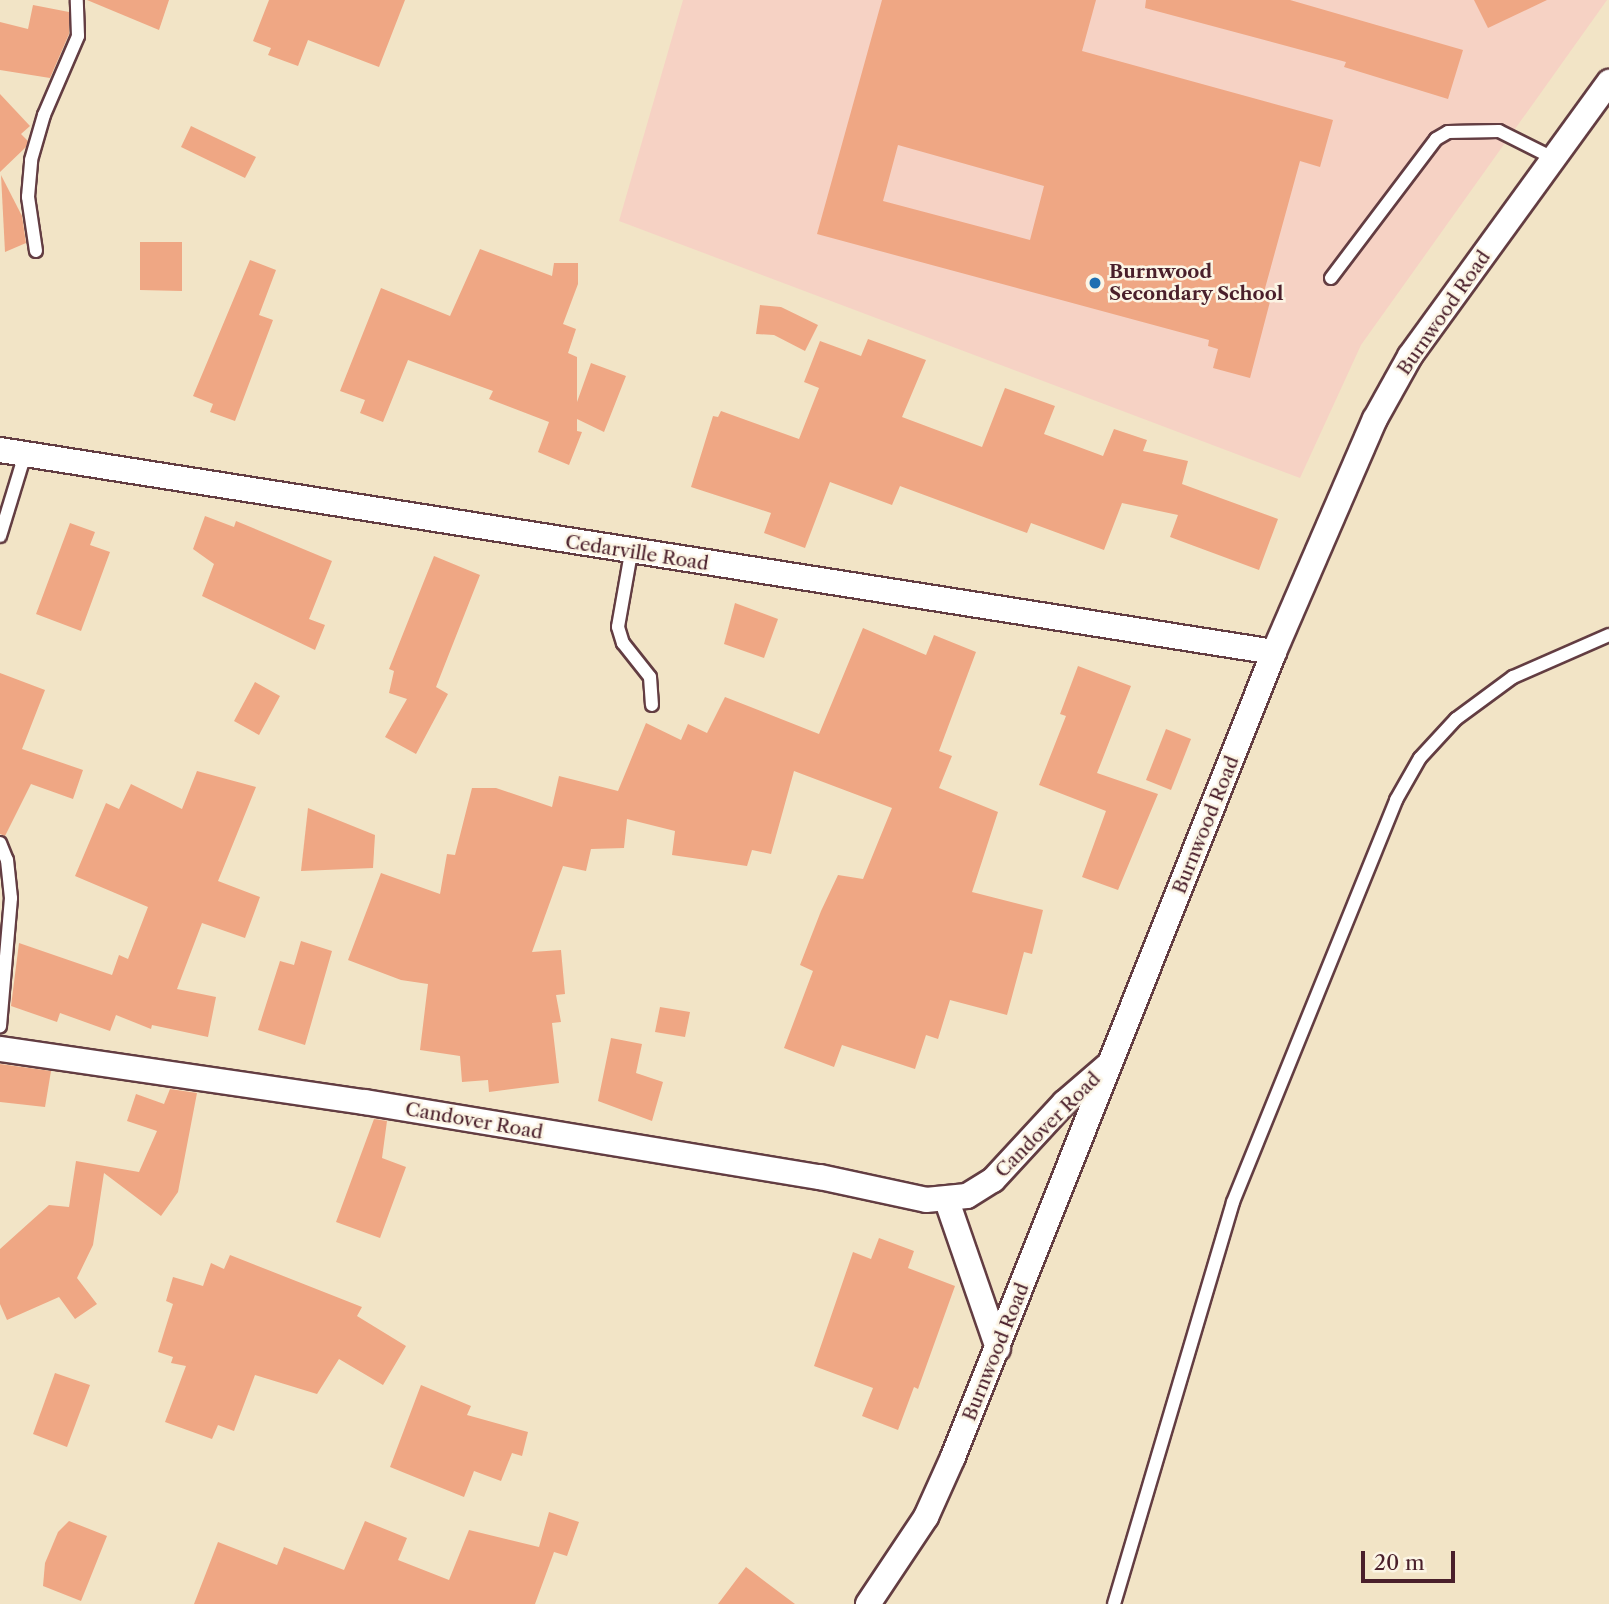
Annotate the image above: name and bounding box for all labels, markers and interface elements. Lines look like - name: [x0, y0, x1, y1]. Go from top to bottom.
- street label: Burnwood Road: [1393, 246, 1495, 380]
- place label: Burnwood Secondary School: [1109, 261, 1284, 305]
- marker: Burnwood Secondary School: [1087, 275, 1103, 291]
- street label: Cedarville Road: [564, 530, 710, 576]
- street label: Burnwood Road: [1168, 753, 1244, 897]
- street label: Candover Road: [991, 1068, 1105, 1182]
- street label: Candover Road: [403, 1098, 545, 1144]
- street label: Burnwood Road: [958, 1280, 1034, 1424]
- scale bar: [1364, 1538, 1458, 1582]
- text: 20 m: [1374, 1550, 1425, 1575]

